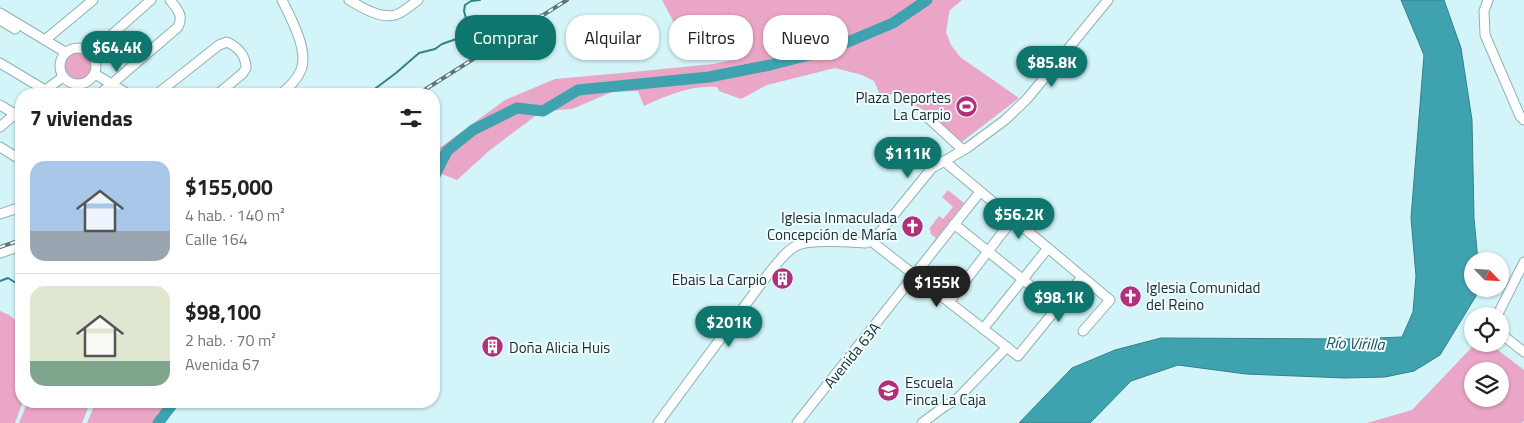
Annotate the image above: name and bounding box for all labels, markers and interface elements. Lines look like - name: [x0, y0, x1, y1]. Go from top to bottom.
- chip: Comprar: [455, 15, 556, 60]
- chip: Alquilar: [566, 15, 659, 60]
- chip: Filtros: [669, 15, 753, 60]
- chip: Nuevo: [763, 15, 848, 60]
- pin: $64.4K: [76, 30, 158, 73]
- text: $64.4K: [92, 35, 142, 59]
- pin: $85.8K: [1011, 46, 1093, 88]
- text: $85.8K: [1027, 50, 1077, 74]
- place label: Plaza Deportes La Carpio: [855, 86, 951, 126]
- sports icon: Plaza Deportes La Carpio: [955, 94, 979, 118]
- text: 7 viviendas: [30, 102, 133, 134]
- icon: filters: [397, 104, 425, 132]
- pin: $111K: [873, 136, 943, 179]
- text: $111K: [885, 141, 931, 165]
- text: $155,000: [185, 171, 273, 203]
- icon: home: [70, 181, 130, 241]
- pin: $56.2K: [978, 198, 1060, 240]
- text: $56.2K: [994, 202, 1044, 226]
- text: 4 hab. · 140 m²: [185, 203, 285, 227]
- place label: Iglesia Inmaculada Concepción de María: [767, 206, 897, 246]
- church icon: Iglesia Inmaculada Concepción de María: [901, 214, 925, 238]
- text: Calle 164: [185, 227, 248, 251]
- north arrow: [1464, 252, 1509, 298]
- map controls: [1464, 252, 1509, 407]
- pin: $155K: [902, 266, 972, 308]
- building icon: Ebais La Carpio: [771, 267, 795, 291]
- place label: Ebais La Carpio: [672, 268, 767, 291]
- text: $155K: [914, 270, 960, 294]
- place label: Iglesia Comunidad del Reino: [1146, 276, 1261, 316]
- pin: $98.1K: [1018, 280, 1100, 323]
- church icon: Iglesia Comunidad del Reino: [1118, 284, 1142, 308]
- text: $98.1K: [1034, 285, 1084, 309]
- text: $98,100: [185, 296, 261, 328]
- icon: home: [70, 306, 130, 366]
- pin: $201K: [694, 306, 764, 348]
- button: locate: [1464, 307, 1509, 352]
- text: $201K: [706, 310, 752, 334]
- street label: Avenida 63A: [818, 317, 886, 393]
- text: 2 hab. · 70 m²: [185, 328, 276, 352]
- water label: Río Virilla: [1325, 330, 1386, 356]
- building icon: Doña Alicia Huis: [481, 335, 505, 359]
- place label: Doña Alicia Huis: [509, 336, 610, 359]
- text: Avenida 67: [185, 352, 260, 376]
- button: layers: [1464, 362, 1509, 407]
- place label: Escuela Finca La Caja: [905, 371, 987, 411]
- school or university icon: Escuela Finca La Caja: [877, 379, 901, 403]

